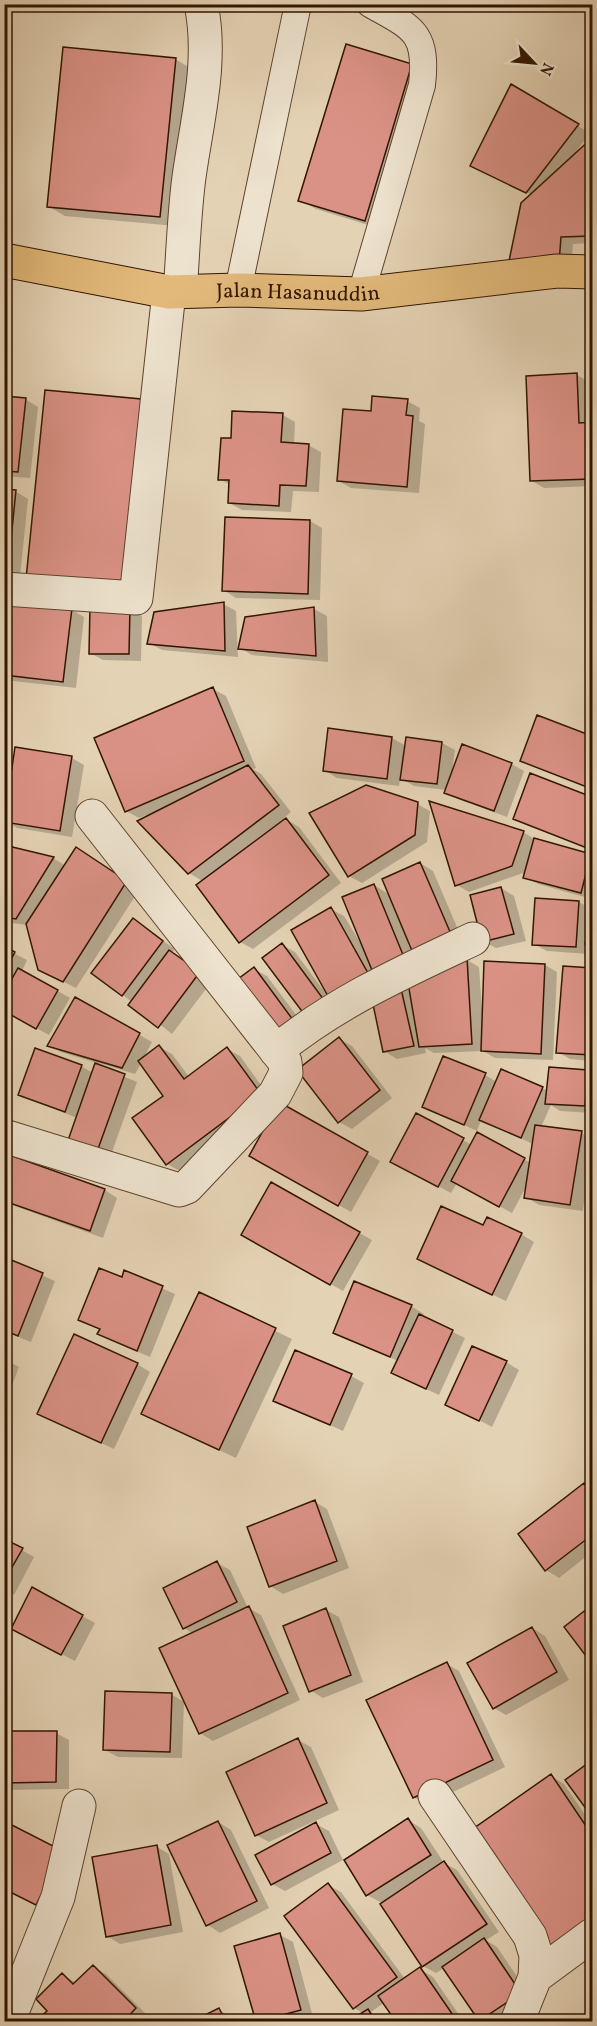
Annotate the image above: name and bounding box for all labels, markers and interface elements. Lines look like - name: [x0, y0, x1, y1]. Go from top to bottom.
- north arrow: [504, 33, 564, 93]
- text: N: [533, 59, 558, 79]
- street label: Jalan Hasanuddin: [216, 277, 381, 310]

